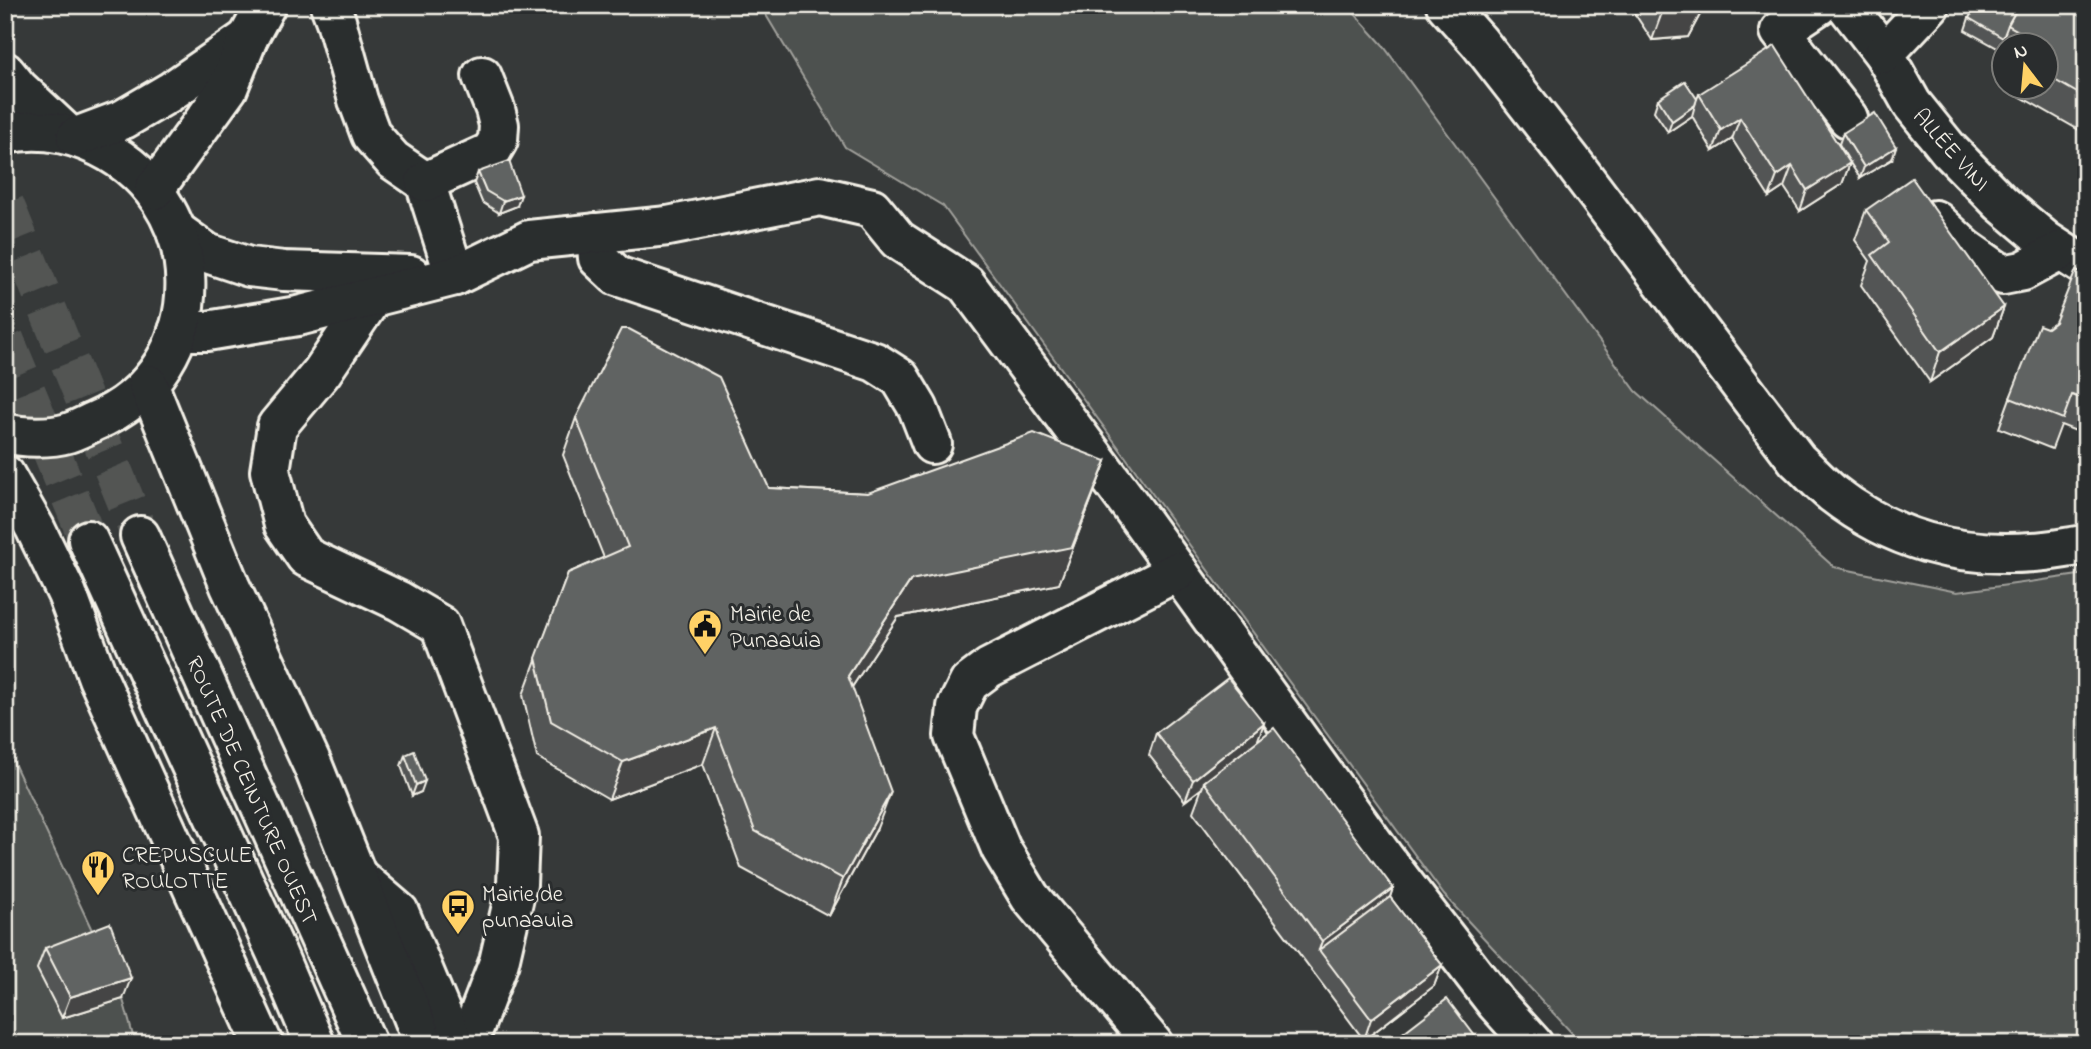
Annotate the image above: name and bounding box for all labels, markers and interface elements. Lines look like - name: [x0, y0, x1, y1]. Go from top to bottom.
- north arrow: [1990, 32, 2060, 102]
- text: N: [2011, 37, 2031, 67]
- street label: ALLÉE VINI: [1904, 102, 1997, 200]
- place label: Mairie de Punaauia: [730, 599, 821, 658]
- public building icon: Mairie de Punaauia: [686, 607, 724, 656]
- street label: ROUTE DE CEINTURE OUEST: [176, 651, 325, 931]
- place label: CREPUSCULE ROULOTTE: [122, 840, 252, 899]
- restaurant icon: CREPUSCULE ROULOTTE: [79, 848, 117, 897]
- place label: Mairie de punaauia: [482, 879, 573, 938]
- bus stop icon: Mairie de punaauia: [439, 887, 477, 936]

